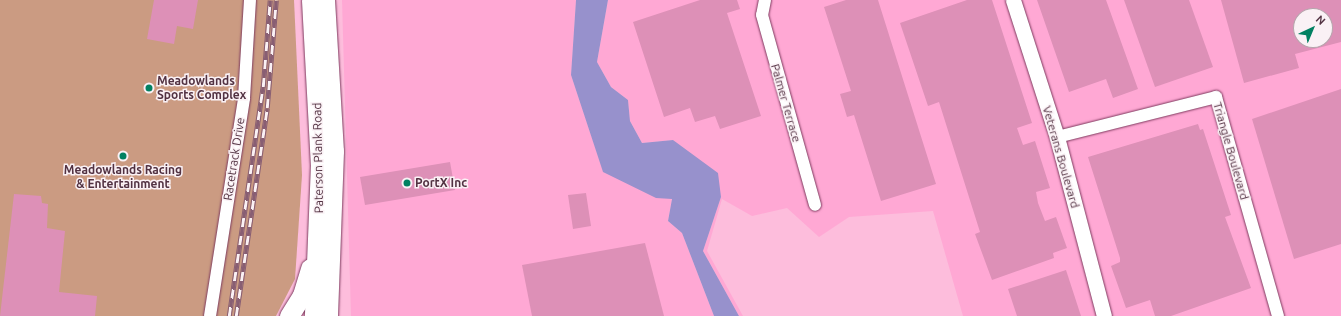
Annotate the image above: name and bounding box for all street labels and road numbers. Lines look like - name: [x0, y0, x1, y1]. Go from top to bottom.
- street label: Palmer Terrace: [768, 62, 804, 144]
- street label: Triangle Boulevard: [1210, 100, 1252, 202]
- street label: Paterson Plank Road: [310, 103, 326, 213]
- street label: Veterans Boulevard: [1040, 104, 1082, 210]
- street label: Racetrack Drive: [220, 116, 248, 202]

